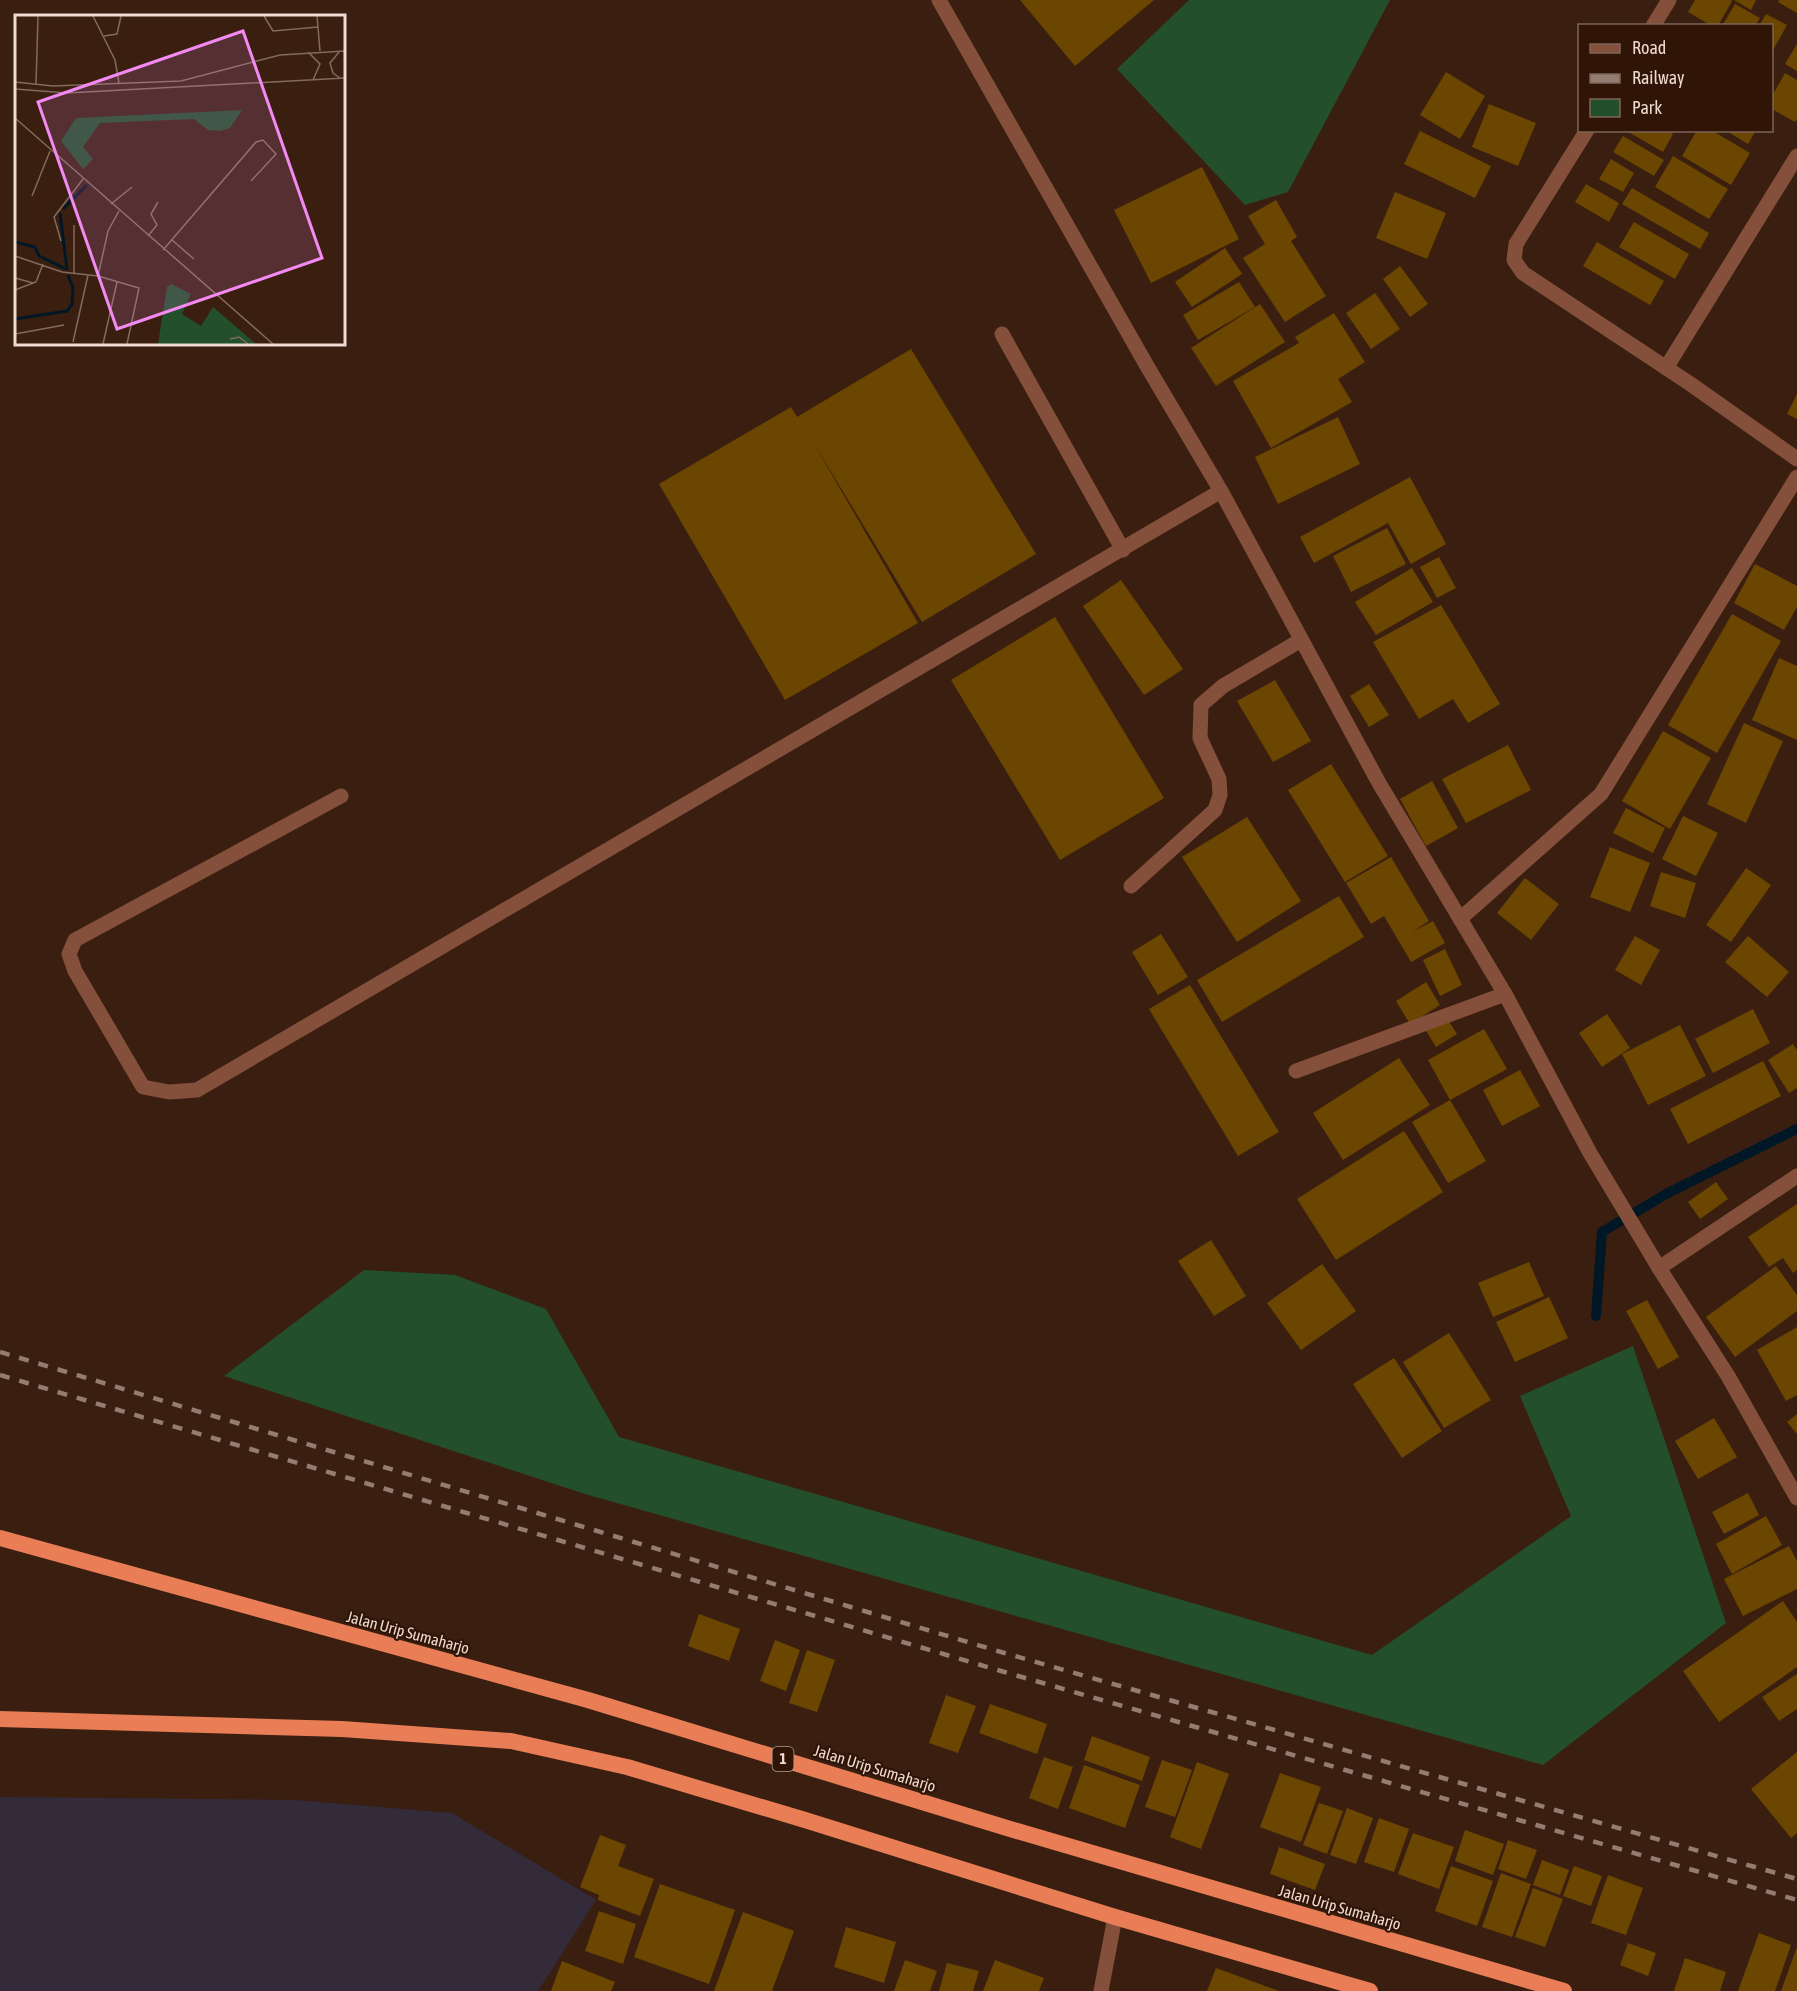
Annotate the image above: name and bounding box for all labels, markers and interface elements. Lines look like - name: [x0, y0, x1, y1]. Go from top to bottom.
- inset map: [15, 15, 345, 345]
- legend: [1578, 24, 1773, 132]
- text: Road: [1632, 37, 1666, 58]
- text: Railway: [1632, 67, 1684, 88]
- text: Park: [1632, 97, 1662, 118]
- street label: Jalan Urip Sumaharjo: [344, 1607, 471, 1658]
- street label: Jalan Urip Sumaharjo: [812, 1741, 938, 1796]
- road number: 1: [772, 1747, 794, 1771]
- street label: Jalan Urip Sumaharjo: [1277, 1881, 1403, 1934]

